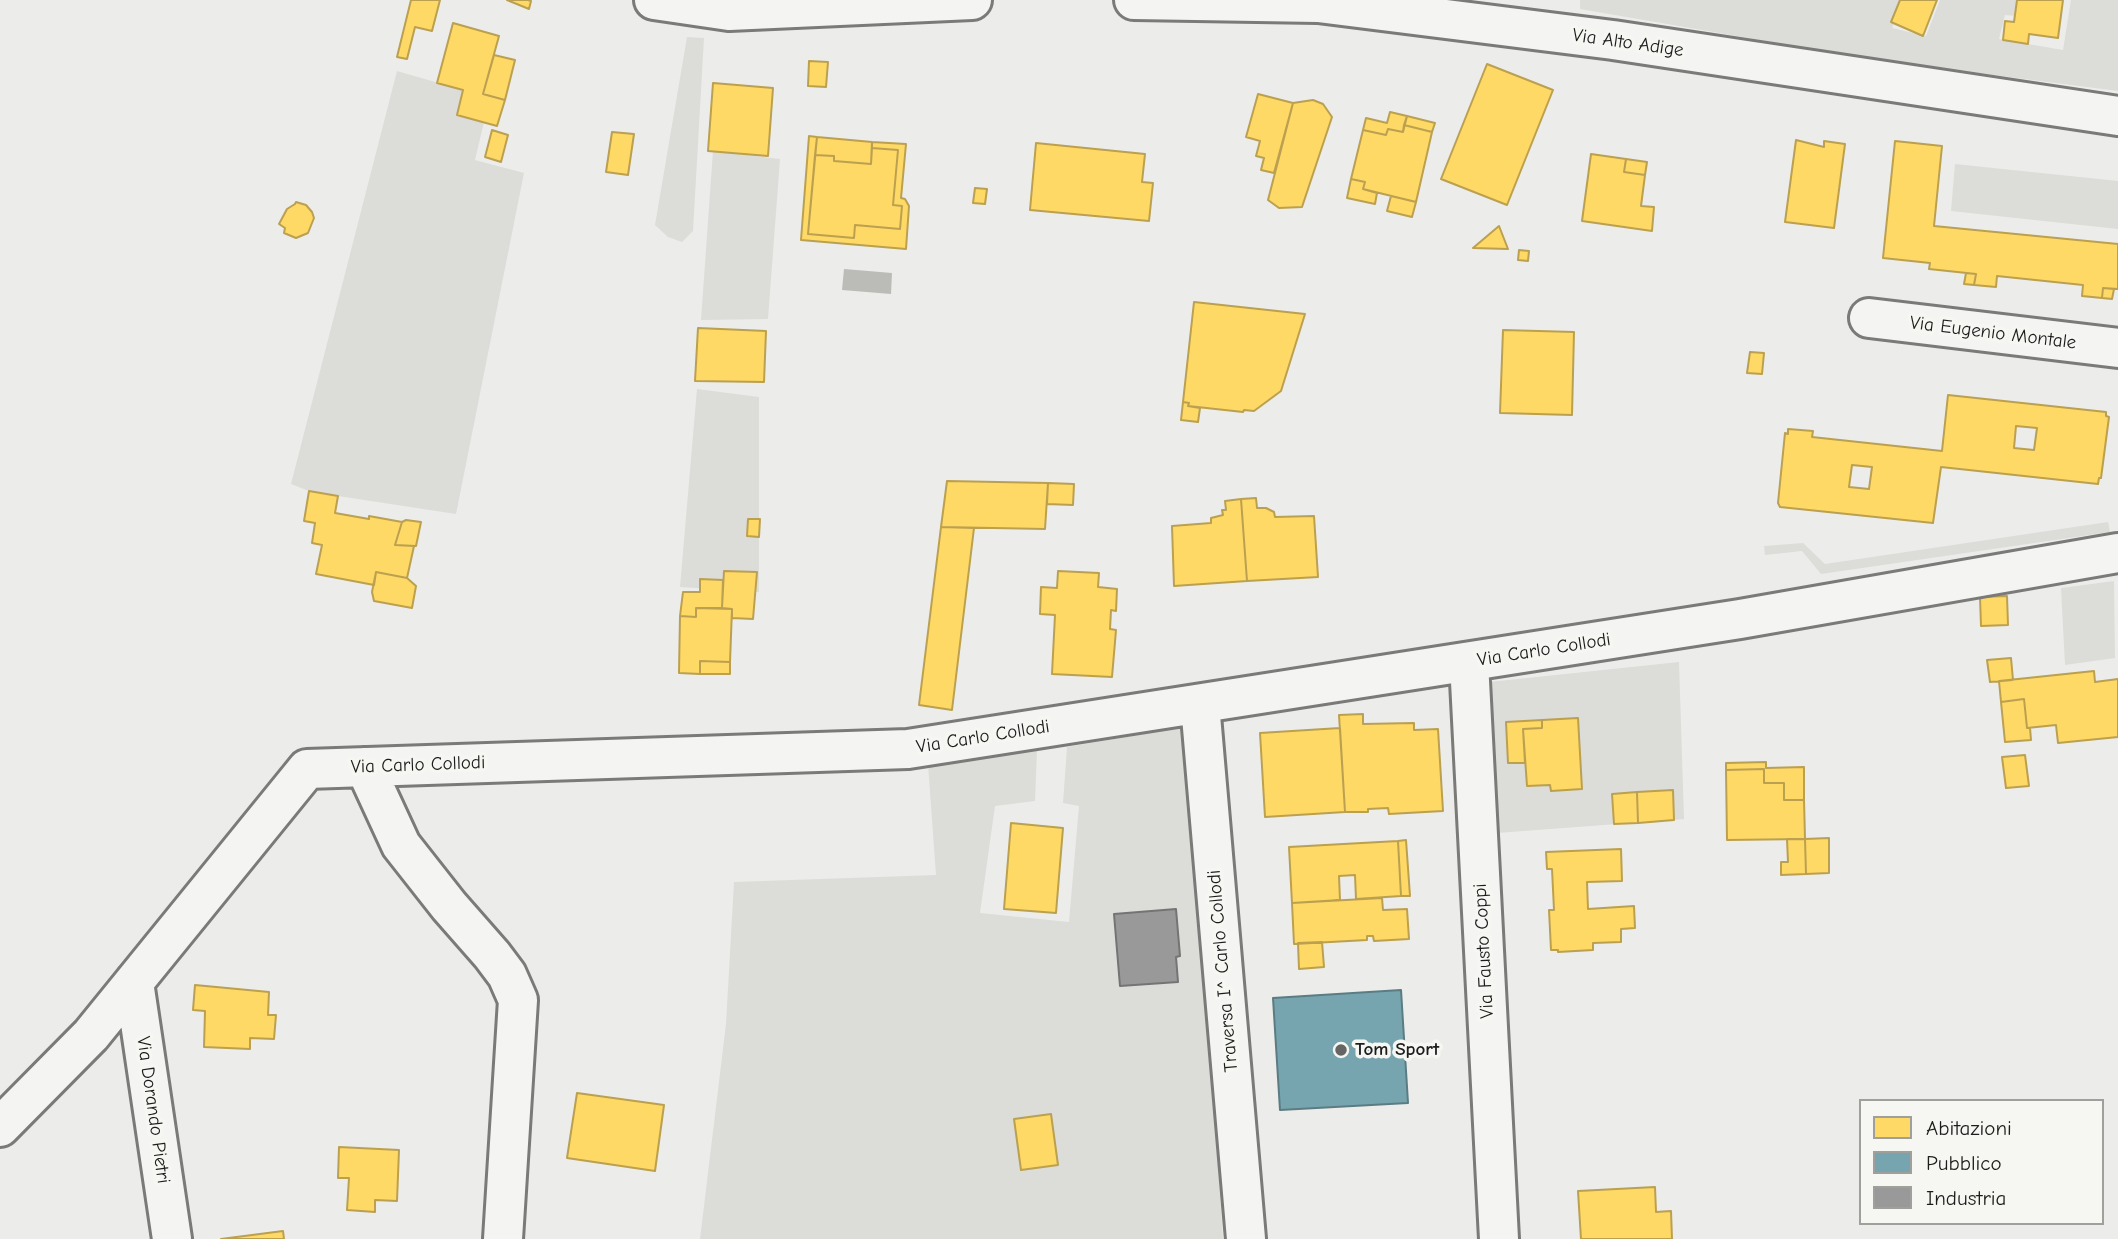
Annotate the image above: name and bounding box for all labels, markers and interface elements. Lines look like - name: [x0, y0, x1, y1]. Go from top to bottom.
- street label: Via Alto Adige: [1571, 24, 1685, 62]
- street label: Via Eugenio Montale: [1909, 311, 2077, 355]
- street label: Via Carlo Collodi: [1476, 628, 1612, 672]
- street label: Via Carlo Collodi: [915, 715, 1051, 759]
- street label: Via Carlo Collodi: [350, 751, 486, 779]
- street label: Traversa I^ Carlo Collodi: [1203, 869, 1243, 1073]
- street label: Via Fausto Coppi: [1469, 883, 1499, 1019]
- street label: Via Dorando Pietri: [131, 1035, 175, 1185]
- place label: Tom Sport: [1355, 1039, 1439, 1061]
- marker: Tom Sport: [1333, 1042, 1349, 1058]
- legend: [1859, 1099, 2104, 1225]
- text: Abitazioni: [1926, 1116, 2012, 1140]
- text: Pubblico: [1926, 1151, 2002, 1175]
- text: Industria: [1926, 1186, 2006, 1210]

